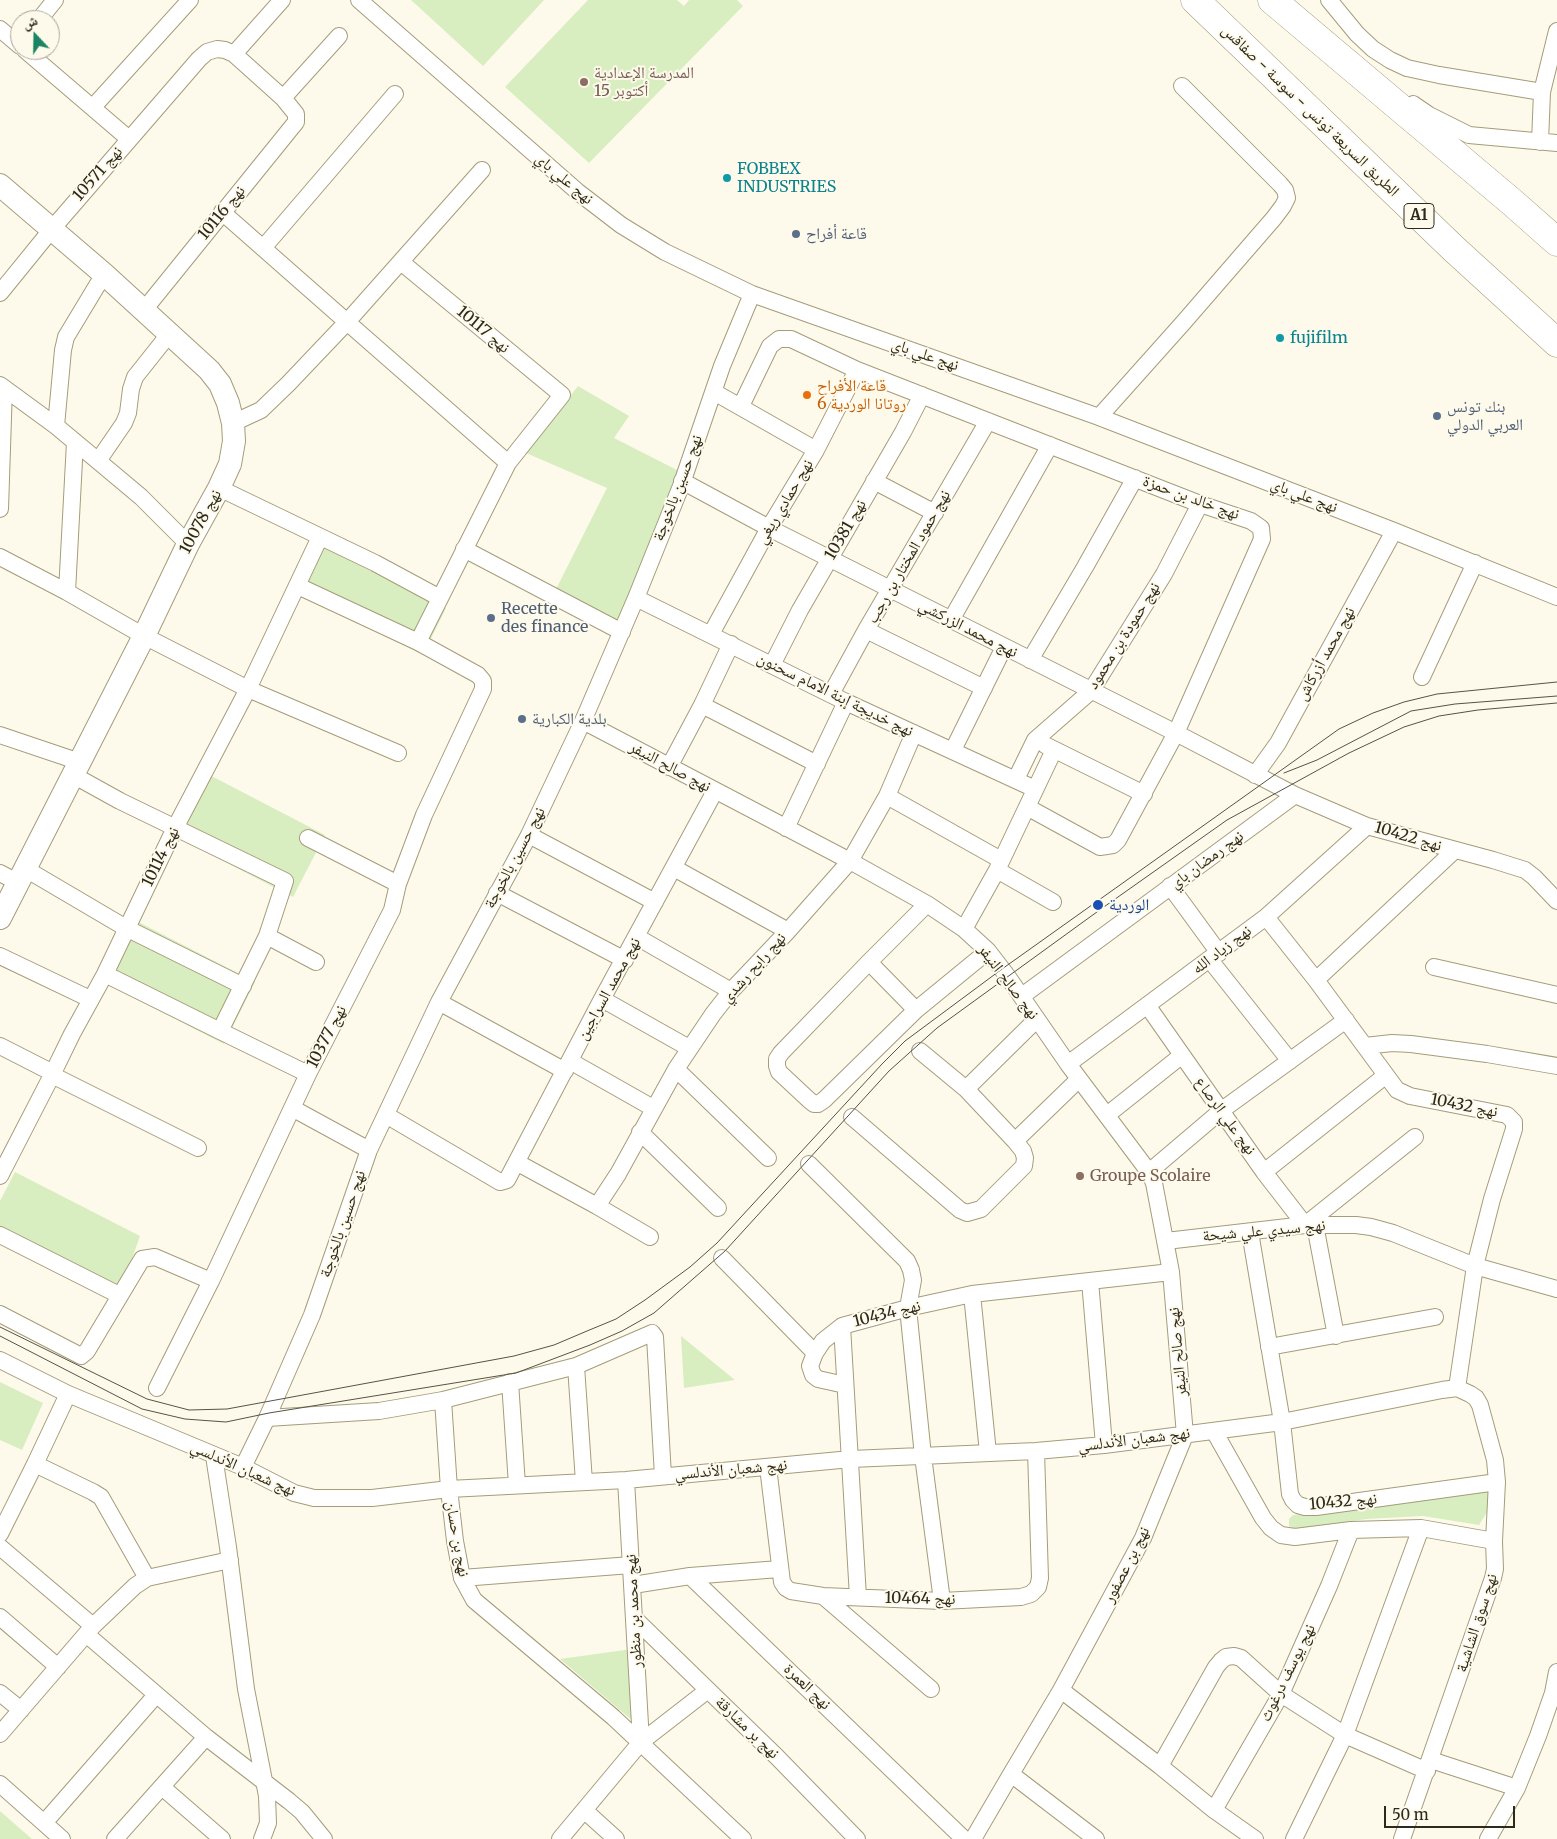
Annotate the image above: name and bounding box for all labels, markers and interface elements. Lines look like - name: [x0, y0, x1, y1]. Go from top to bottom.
- north arrow: [10, 10, 60, 60]
- text: ش: [20, 11, 40, 33]
- street label: الطريق السريعة تونس - سوسة - صفاقس: [1217, 21, 1403, 201]
- place label: المدرسة الإعدادية 15 أكتوبر: [594, 63, 694, 101]
- marker: المدرسة الإعدادية 15 أكتوبر: [578, 76, 590, 88]
- street label: نهج 10571: [69, 143, 127, 205]
- street label: نهج علي باي: [531, 149, 597, 209]
- place label: FOBBEX INDUSTRIES: [737, 159, 836, 197]
- marker: FOBBEX INDUSTRIES: [721, 172, 733, 184]
- street label: نهج 10116: [194, 182, 250, 244]
- road number: A1: [1404, 204, 1434, 228]
- place label: قاعة أفراح: [806, 224, 867, 244]
- marker: قاعة أفراح: [790, 228, 802, 240]
- street label: نهج 10117: [453, 302, 513, 358]
- place label: fujifilm: [1290, 328, 1348, 348]
- marker: fujifilm: [1274, 332, 1286, 344]
- street label: نهج علي باي: [889, 335, 961, 375]
- place label: قاعة الأفراح روتانا الوردية 6: [817, 376, 906, 414]
- marker: قاعة الأفراح روتانا الوردية 6: [801, 389, 813, 401]
- place label: بنك تونس العربي الدولي: [1447, 397, 1523, 435]
- marker: بنك تونس العربي الدولي: [1431, 410, 1443, 422]
- street label: نهج حسين بالخوجة: [649, 432, 707, 544]
- street label: نهج حمادي ريغي: [752, 456, 818, 548]
- street label: نهج خالد بن حمزة: [1140, 472, 1242, 524]
- street label: نهج علي باي: [1268, 474, 1340, 518]
- street label: نهج 10078: [176, 487, 226, 557]
- street label: نهج حمود المختار بن رجب: [863, 487, 955, 627]
- street label: نهج 10381: [821, 496, 871, 564]
- street label: نهج حمودة بن محمود: [1083, 579, 1165, 693]
- street label: نهج محمد الزركشي: [915, 596, 1021, 662]
- place label: Recette des finance: [501, 599, 588, 637]
- street label: نهج محمد أزركاش: [1292, 604, 1360, 704]
- marker: Recette des finance: [485, 612, 497, 624]
- street label: نهج خديجة إبنة الامام سحنون: [754, 649, 916, 741]
- place label: بلدية الكبارية: [532, 709, 607, 729]
- marker: بلدية الكبارية: [516, 713, 528, 725]
- street label: نهج صالح النيفر: [626, 737, 714, 797]
- street label: نهج حسين بالخوجة: [480, 804, 550, 912]
- street label: نهج 10422: [1372, 818, 1444, 856]
- street label: نهج 10114: [138, 824, 184, 890]
- street label: نهج رمضان باي: [1166, 827, 1248, 893]
- place label: الوردية: [1109, 895, 1149, 915]
- marker: الوردية: [1091, 898, 1105, 912]
- street label: نهج زياد الله: [1189, 921, 1255, 979]
- street label: نهج رابح رشدي: [717, 929, 791, 1007]
- street label: نهج محمد السراجين: [573, 934, 645, 1044]
- street label: نهج صالح النيفر: [973, 940, 1043, 1024]
- street label: نهج 10377: [303, 1002, 351, 1072]
- street label: نهج علي الرصاع: [1190, 1073, 1260, 1159]
- street label: نهج 10432: [1429, 1090, 1499, 1122]
- place label: Groupe Scolaire: [1090, 1166, 1211, 1186]
- street label: نهج حسين بالخوجة: [316, 1168, 370, 1280]
- marker: Groupe Scolaire: [1074, 1170, 1086, 1182]
- street label: نهج سيدي علي شيحة: [1202, 1216, 1326, 1246]
- street label: نهج 10434: [851, 1296, 923, 1332]
- street label: نهج صالح النيفر: [1165, 1306, 1191, 1398]
- street label: نهج شعبان الأندلسي: [1077, 1424, 1191, 1456]
- street label: نهج شعبان الأندلسي: [187, 1437, 299, 1501]
- street label: نهج شعبان الأندلسي: [674, 1456, 788, 1484]
- street label: نهج 10432: [1308, 1489, 1378, 1515]
- street label: نهج بن حسان: [441, 1500, 473, 1578]
- street label: نهج بن عصفور: [1100, 1524, 1154, 1606]
- street label: نهج محمد بن منظور: [621, 1554, 647, 1668]
- street label: نهج سوق الشاشية: [1452, 1571, 1502, 1675]
- street label: نهج 10464: [884, 1589, 956, 1609]
- street label: نهج يوسف درغوث: [1256, 1621, 1320, 1725]
- street label: نهج العمرة: [779, 1660, 835, 1714]
- street label: نهج بر مشارقة: [711, 1693, 783, 1763]
- scale bar: [1387, 1796, 1518, 1828]
- text: 50 m: [1392, 1805, 1429, 1824]

